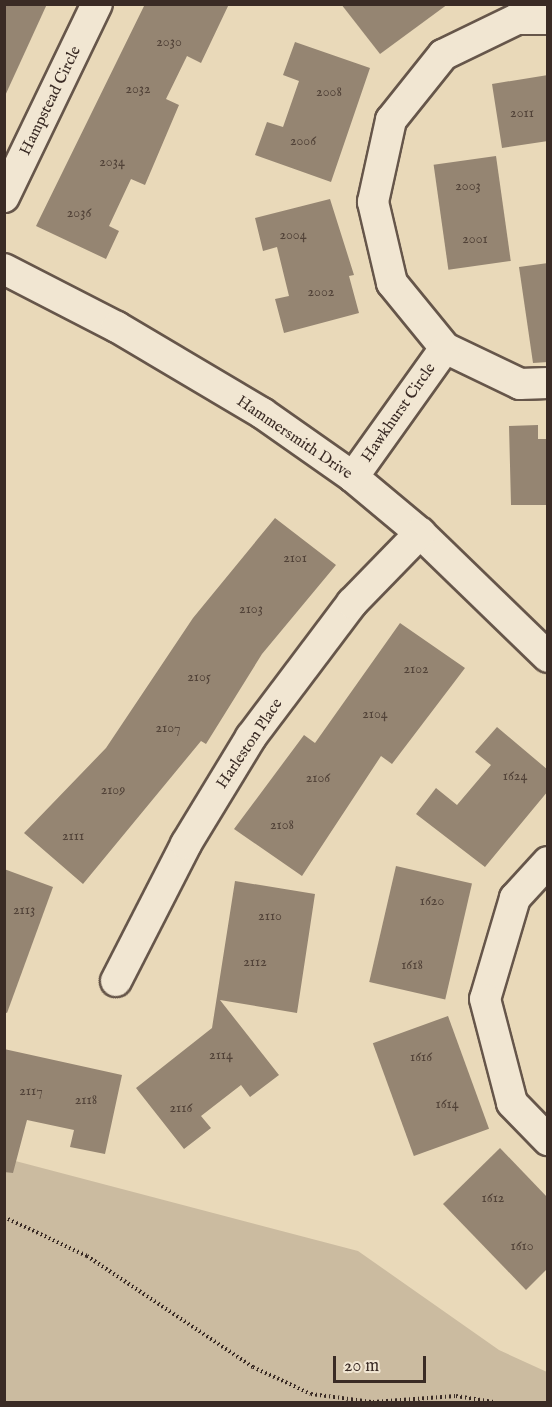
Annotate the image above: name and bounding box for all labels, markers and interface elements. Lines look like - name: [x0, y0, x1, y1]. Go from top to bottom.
- house number: 2030: [156, 34, 182, 50]
- street label: Hampstead Circle: [16, 43, 86, 159]
- house number: 2032: [125, 81, 151, 97]
- house number: 2008: [316, 84, 342, 100]
- house number: 2011: [510, 105, 534, 121]
- house number: 2006: [290, 133, 316, 149]
- house number: 2034: [99, 154, 125, 170]
- house number: 2003: [455, 178, 481, 194]
- house number: 2036: [67, 205, 91, 221]
- house number: 2004: [279, 227, 307, 243]
- house number: 2001: [462, 231, 488, 247]
- house number: 2002: [308, 284, 334, 300]
- street label: Hawkhurst Circle: [358, 360, 440, 466]
- street label: Hammersmith Drive: [232, 392, 356, 484]
- house number: 2101: [283, 550, 307, 566]
- house number: 2103: [239, 601, 263, 617]
- house number: 2102: [403, 661, 429, 677]
- house number: 2105: [187, 669, 211, 685]
- street label: Harleston Place: [213, 695, 287, 793]
- house number: 2104: [362, 706, 388, 722]
- house number: 2107: [155, 720, 181, 736]
- house number: 1624: [503, 768, 527, 784]
- house number: 2106: [306, 770, 330, 786]
- house number: 2109: [101, 782, 125, 798]
- house number: 2108: [270, 817, 294, 833]
- house number: 2111: [62, 828, 84, 844]
- house number: 1620: [420, 893, 444, 909]
- house number: 2113: [13, 902, 35, 918]
- house number: 2110: [258, 908, 282, 924]
- house number: 2112: [243, 954, 267, 970]
- house number: 1618: [401, 957, 423, 973]
- house number: 2114: [209, 1047, 233, 1063]
- house number: 1616: [410, 1049, 432, 1065]
- house number: 2117: [19, 1083, 43, 1099]
- house number: 2118: [75, 1092, 97, 1108]
- house number: 1614: [435, 1096, 459, 1112]
- house number: 2116: [170, 1100, 192, 1116]
- house number: 1612: [482, 1190, 504, 1206]
- house number: 1610: [510, 1238, 534, 1254]
- scale bar: [336, 1344, 429, 1382]
- text: 20 m: [344, 1355, 379, 1378]

